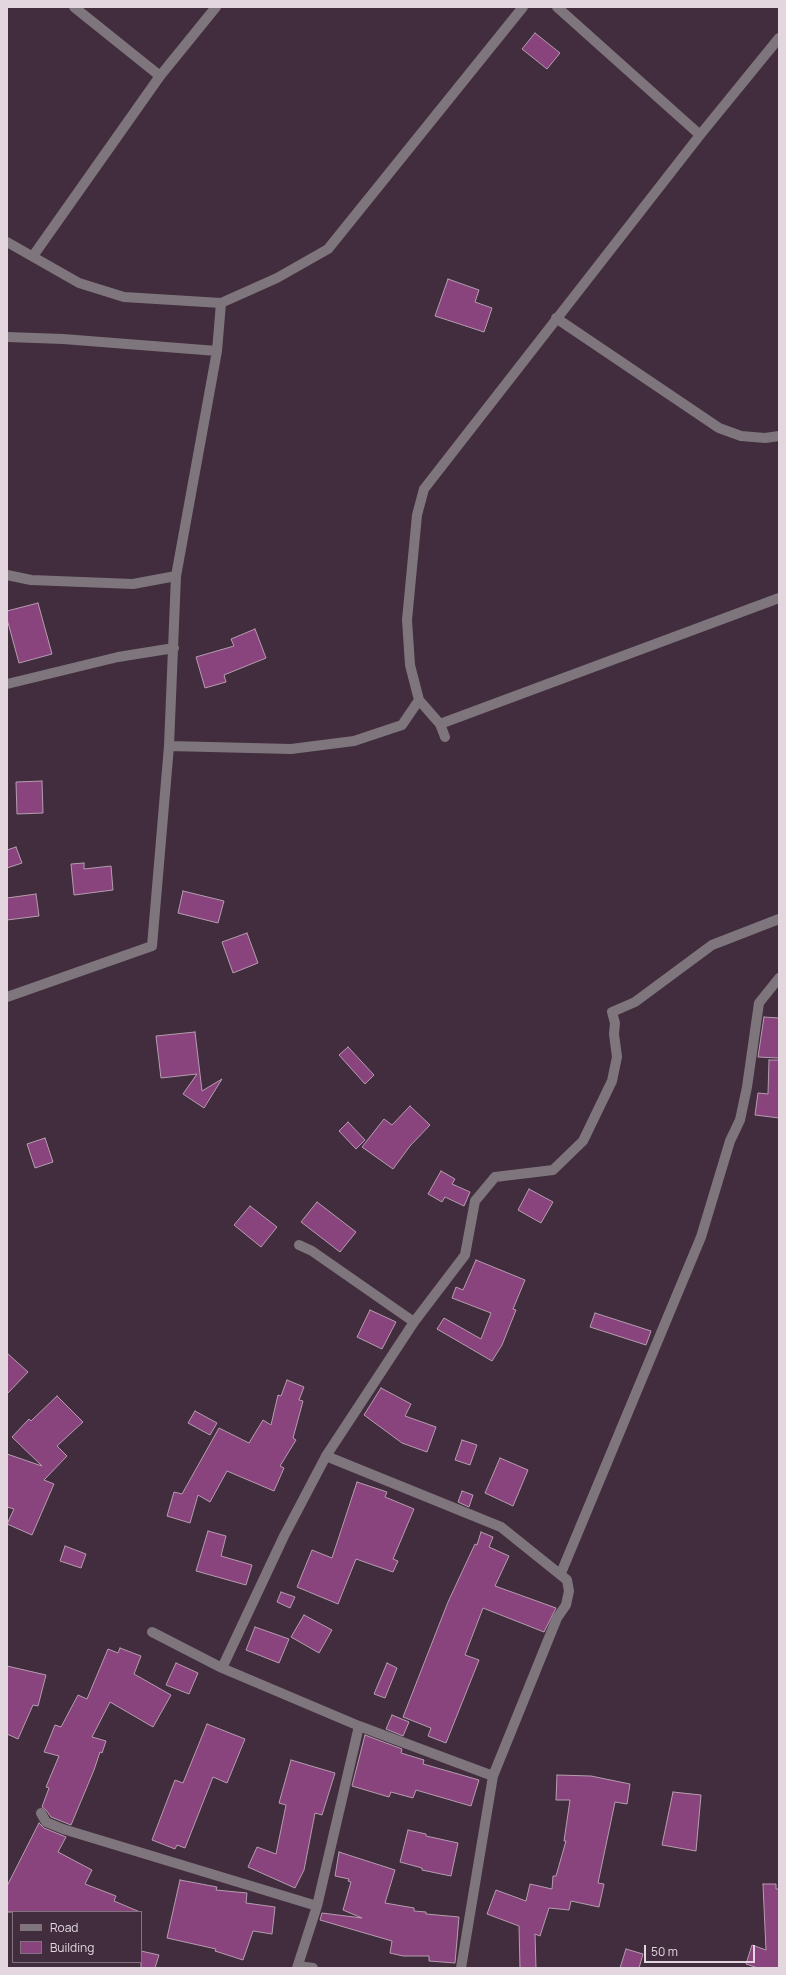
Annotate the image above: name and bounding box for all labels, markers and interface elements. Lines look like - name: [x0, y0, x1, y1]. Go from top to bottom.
- legend: [12, 1911, 142, 1963]
- text: Road: [50, 1919, 78, 1936]
- scale bar: [646, 1937, 757, 1963]
- text: Building: [50, 1939, 94, 1956]
- text: 50 m: [651, 1943, 678, 1960]

